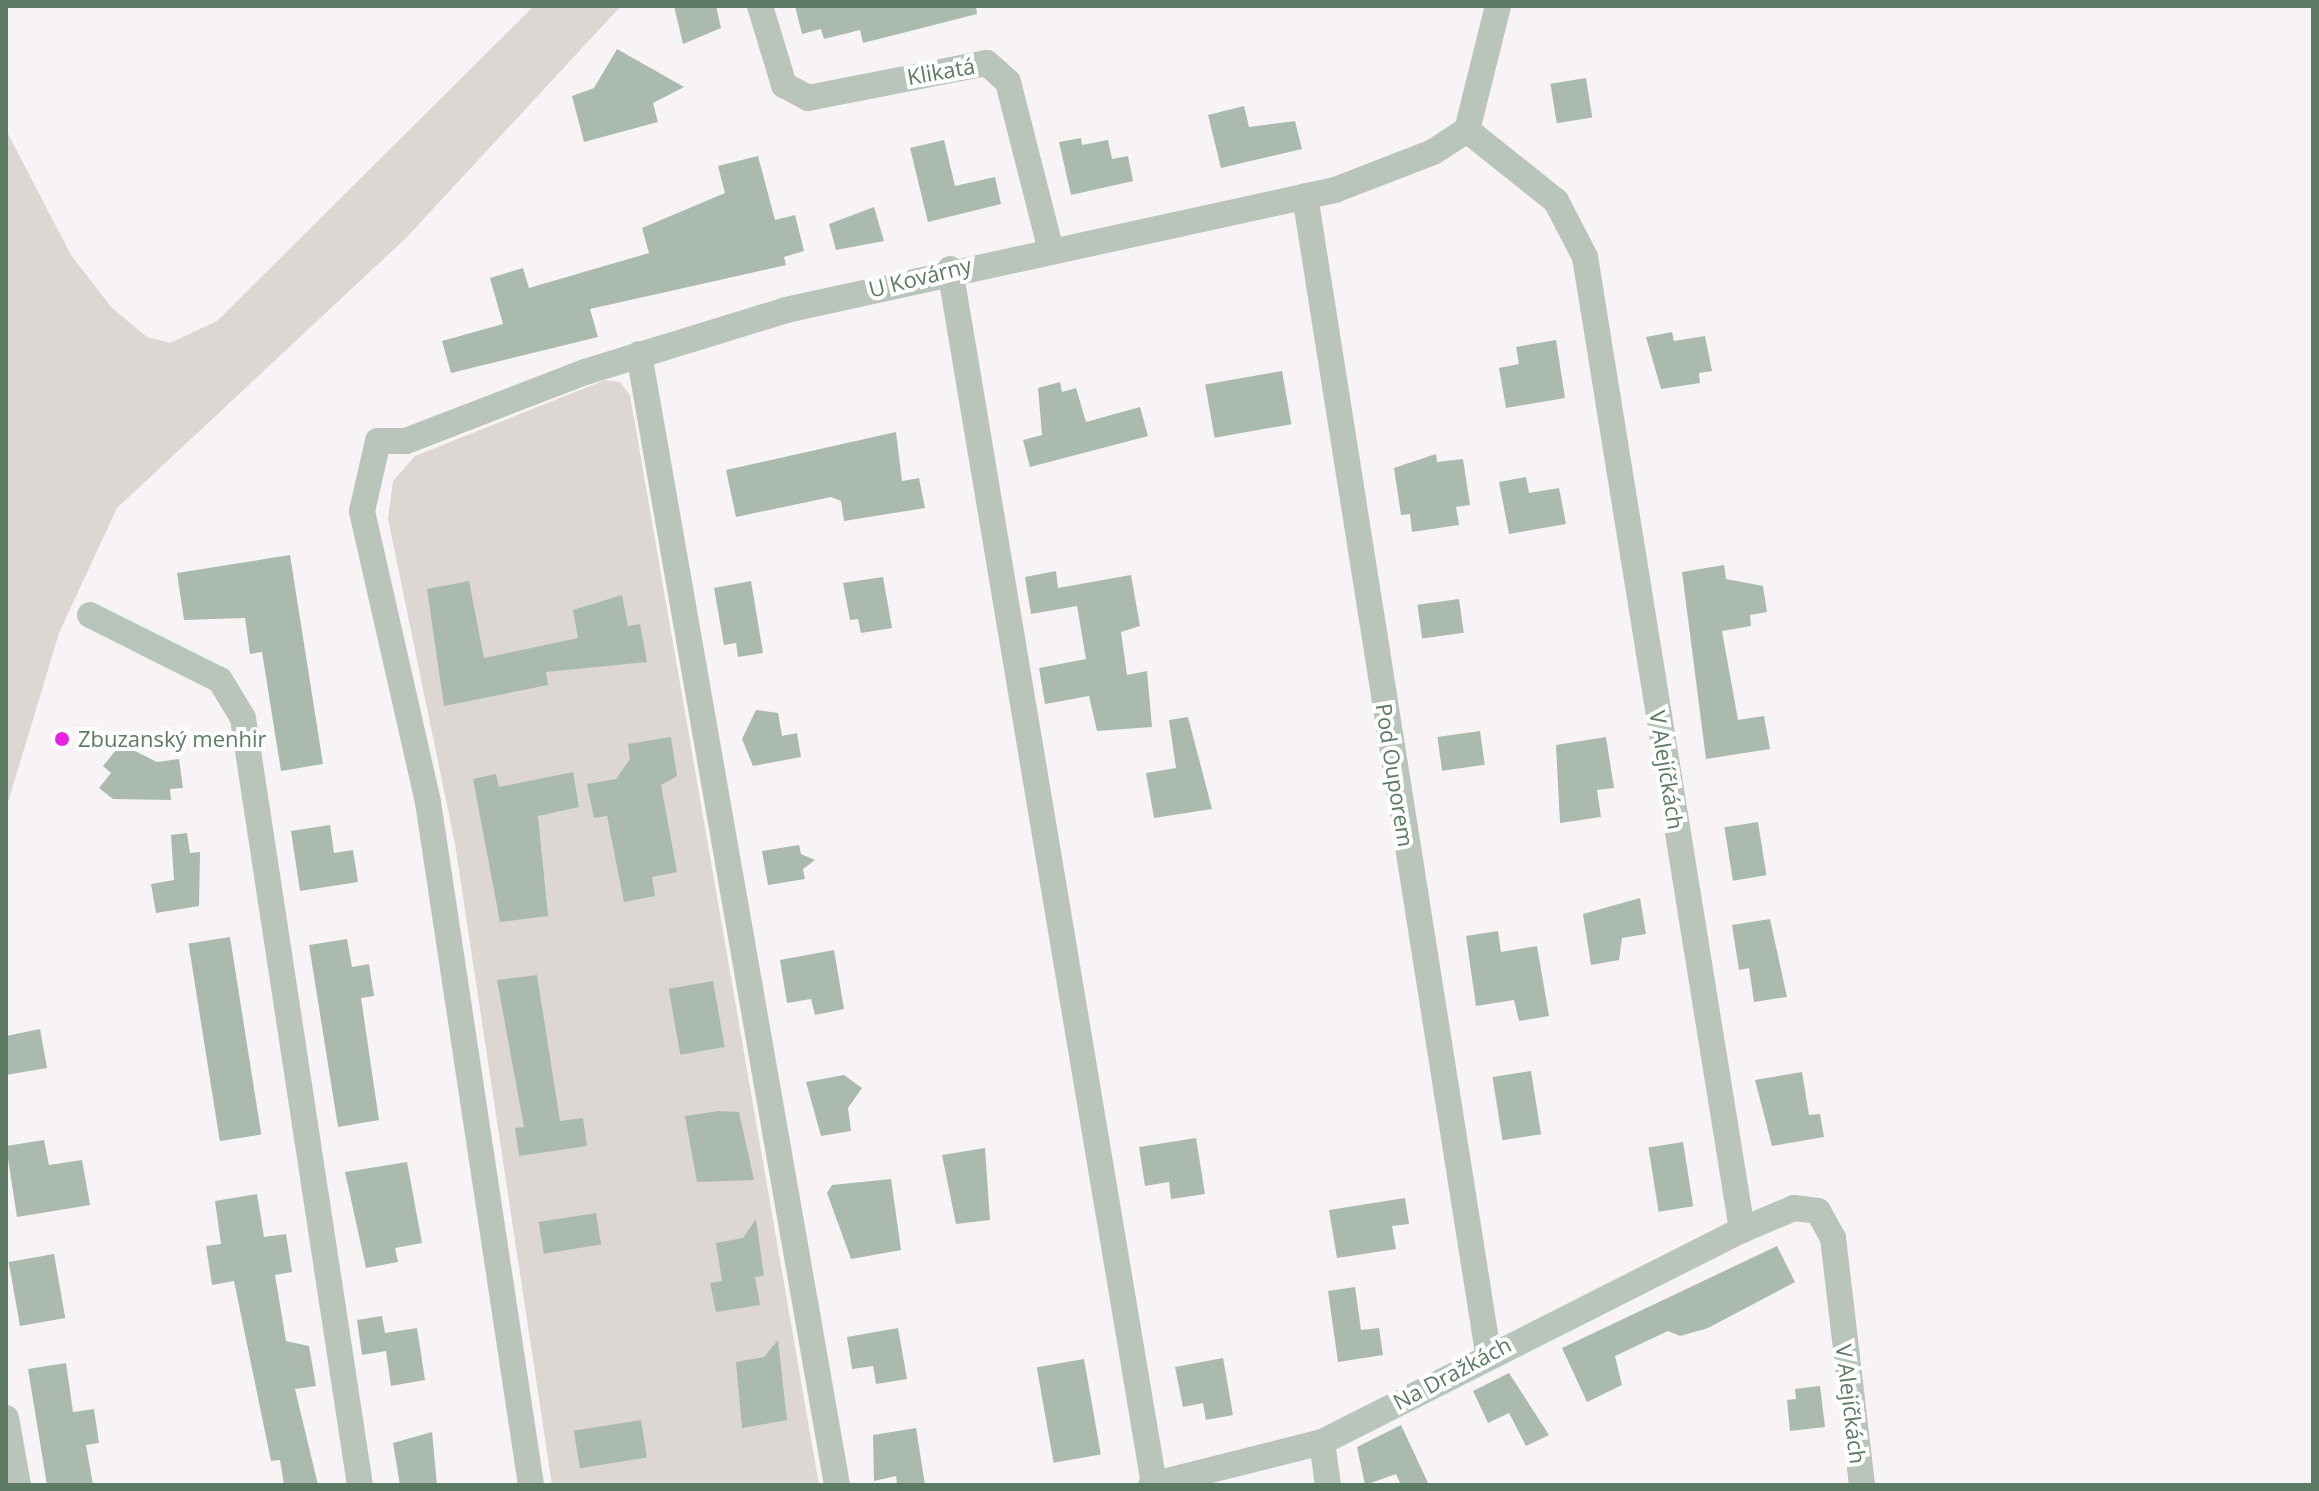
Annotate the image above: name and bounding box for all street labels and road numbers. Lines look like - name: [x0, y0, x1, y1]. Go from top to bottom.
- street label: Klikatá: [905, 52, 977, 90]
- street label: U Kovárny: [866, 251, 974, 303]
- street label: Pod Ouporem: [1371, 701, 1419, 849]
- street label: V Alejíčkách: [1645, 709, 1689, 831]
- street label: Na Dražkách: [1388, 1331, 1516, 1415]
- street label: V Alejíčkách: [1831, 1343, 1871, 1465]

